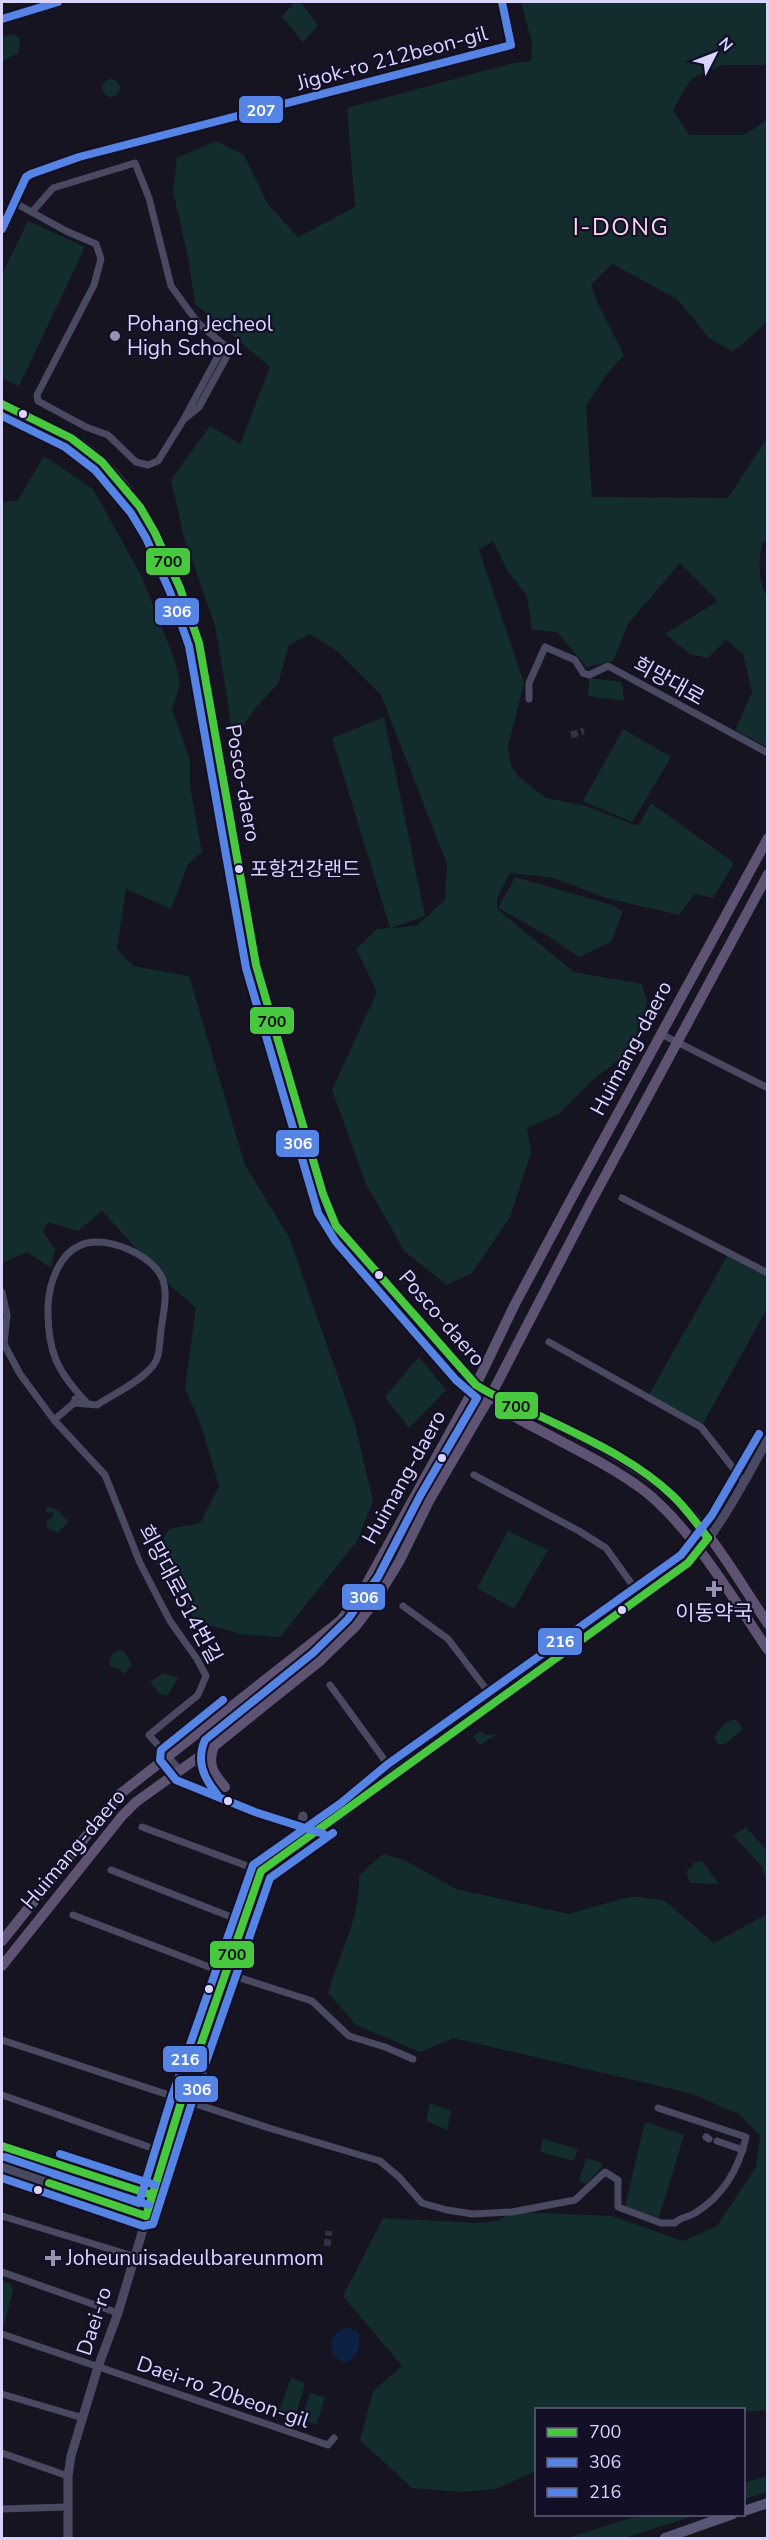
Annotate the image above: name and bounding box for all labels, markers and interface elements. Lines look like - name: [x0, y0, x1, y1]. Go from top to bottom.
- street label: Jigok-ro 212beon-gil: [293, 19, 491, 97]
- north arrow: [685, 24, 745, 84]
- text: N: [713, 33, 738, 56]
- line badge: 207: [238, 95, 284, 124]
- text: 207: [247, 100, 275, 122]
- district label: I-DONG: [573, 211, 669, 243]
- place label: Pohang Jecheol High School: [127, 310, 274, 362]
- marker: Pohang Jecheol High School: [108, 329, 122, 343]
- unlabelled marker: [17, 408, 29, 420]
- line badge: 700: [145, 547, 191, 576]
- text: 700: [154, 551, 182, 573]
- line badge: 306: [154, 597, 200, 626]
- text: 306: [163, 601, 191, 623]
- street label: 희망대로: [628, 650, 710, 712]
- street label: Posco-daero: [219, 722, 267, 844]
- place label: 포항건강랜드: [250, 856, 360, 883]
- marker: 포항건강랜드: [233, 863, 245, 875]
- street label: Huimang-daero: [584, 976, 678, 1120]
- line badge: 700: [249, 1006, 295, 1035]
- text: 700: [258, 1011, 286, 1033]
- line badge: 306: [275, 1129, 320, 1158]
- text: 306: [284, 1133, 312, 1155]
- street label: Posco-daero: [392, 1264, 492, 1372]
- unlabelled marker: [373, 1269, 385, 1281]
- line badge: 700: [494, 1391, 539, 1420]
- text: 700: [502, 1396, 530, 1418]
- street label: Huimang-daero: [356, 1405, 452, 1549]
- unlabelled marker: [436, 1452, 448, 1464]
- street label: 희망대로514번길: [132, 1520, 228, 1668]
- marker: 이동약국: [705, 1580, 723, 1598]
- line badge: 306: [341, 1583, 386, 1611]
- text: 306: [350, 1587, 378, 1609]
- place label: 이동약국: [675, 1599, 753, 1627]
- unlabelled marker: [616, 1604, 628, 1616]
- line badge: 216: [537, 1627, 583, 1656]
- text: 216: [546, 1631, 574, 1653]
- street label: Huimang-daero: [14, 1783, 132, 1915]
- unlabelled marker: [222, 1795, 234, 1807]
- line badge: 700: [209, 1940, 255, 1969]
- text: 700: [218, 1944, 246, 1966]
- unlabelled marker: [203, 1983, 215, 1995]
- line badge: 216: [162, 2045, 208, 2073]
- text: 216: [171, 2049, 199, 2071]
- line badge: 306: [174, 2075, 219, 2103]
- text: 306: [183, 2079, 211, 2101]
- unlabelled marker: [32, 2184, 44, 2196]
- place label: Joheunuisadeulbareunmom: [65, 2244, 324, 2272]
- marker: Joheunuisadeulbareunmom: [44, 2249, 62, 2267]
- street label: Daei-ro: [70, 2283, 118, 2359]
- street label: Daei-ro 20beon-gil: [133, 2349, 314, 2435]
- legend: [535, 2408, 745, 2516]
- text: 700: [589, 2420, 621, 2444]
- text: 306: [589, 2450, 621, 2474]
- text: 216: [589, 2480, 621, 2504]

